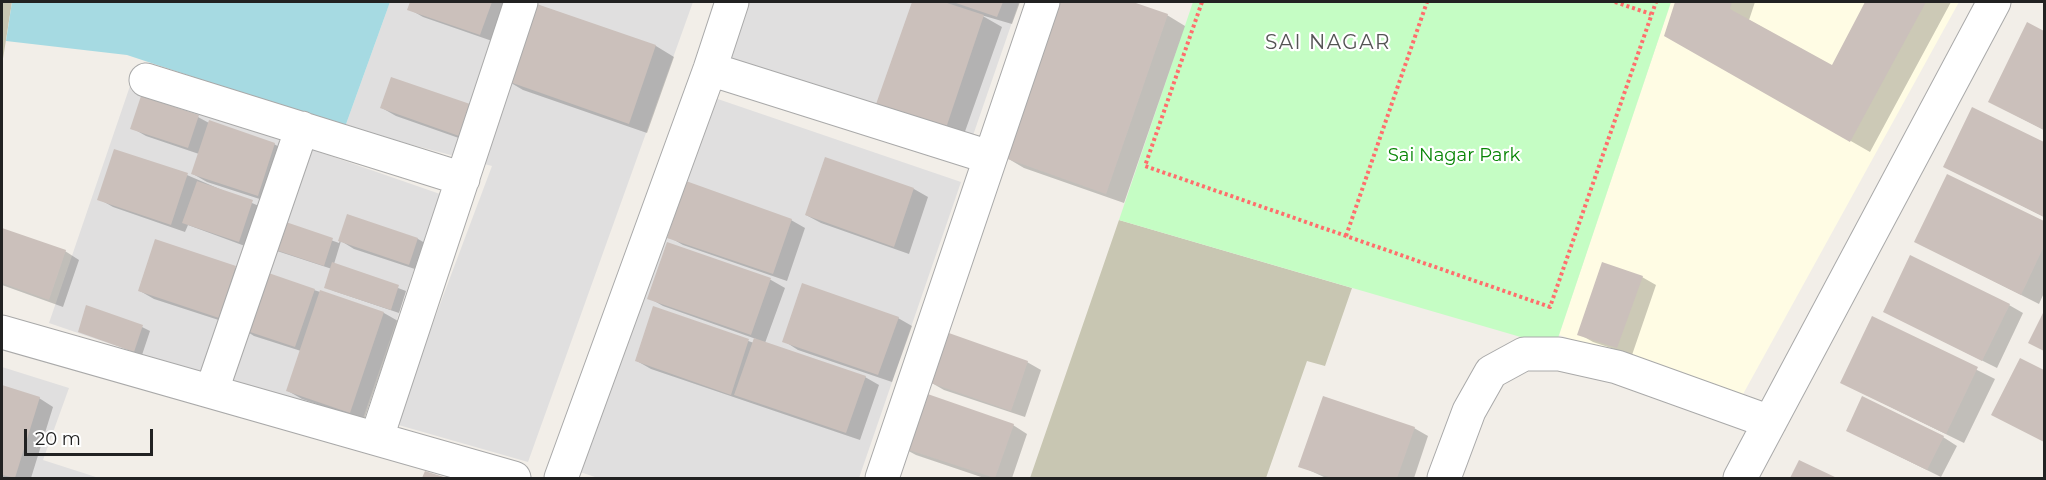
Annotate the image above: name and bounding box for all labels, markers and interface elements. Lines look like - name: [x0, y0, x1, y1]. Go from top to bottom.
- district label: SAI NAGAR: [1265, 31, 1391, 55]
- park label: Sai Nagar Park: [1388, 145, 1520, 167]
- scale bar: [27, 417, 156, 455]
- text: 20 m: [35, 428, 81, 450]

